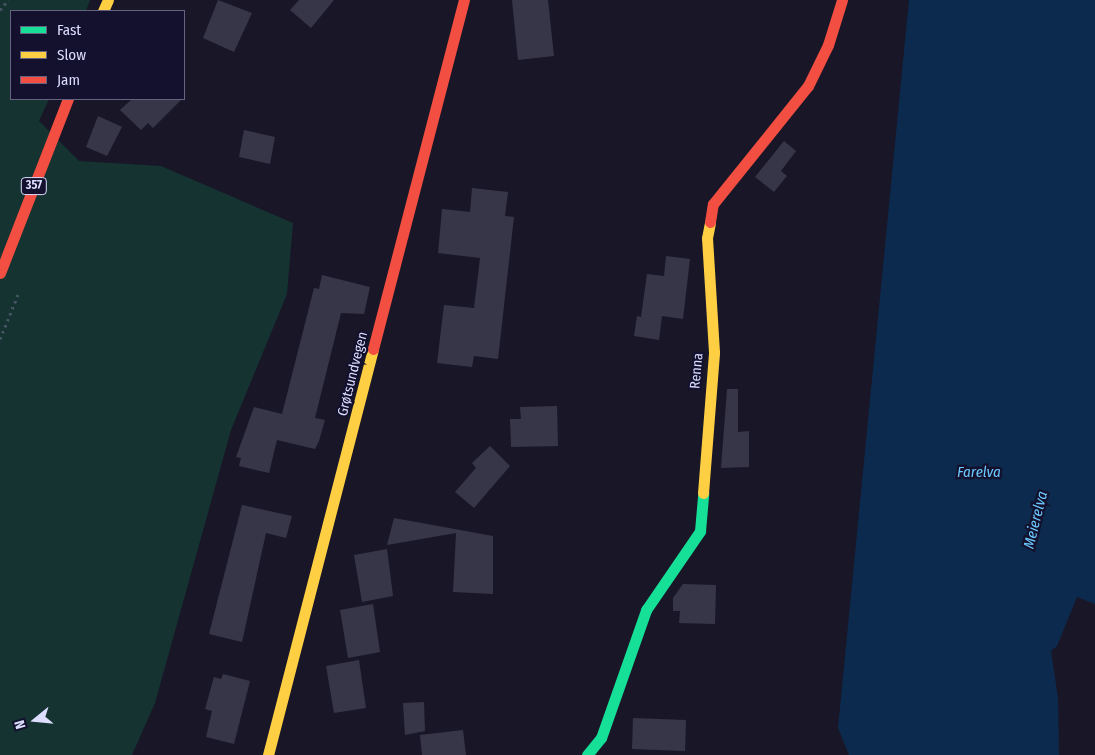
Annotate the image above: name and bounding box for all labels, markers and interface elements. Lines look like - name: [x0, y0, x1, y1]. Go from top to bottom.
- legend: [10, 10, 185, 100]
- text: Fast: [57, 21, 81, 39]
- text: Slow: [57, 46, 86, 64]
- text: Jam: [57, 71, 80, 89]
- road number: 357: [20, 177, 48, 196]
- street label: Grøtsundvegen: [334, 330, 372, 418]
- street label: Renna: [687, 352, 707, 390]
- water label: Farelva: [957, 464, 1001, 482]
- water label: Meierelva: [1020, 489, 1052, 551]
- north arrow: [10, 695, 60, 745]
- text: N: [11, 718, 30, 731]

